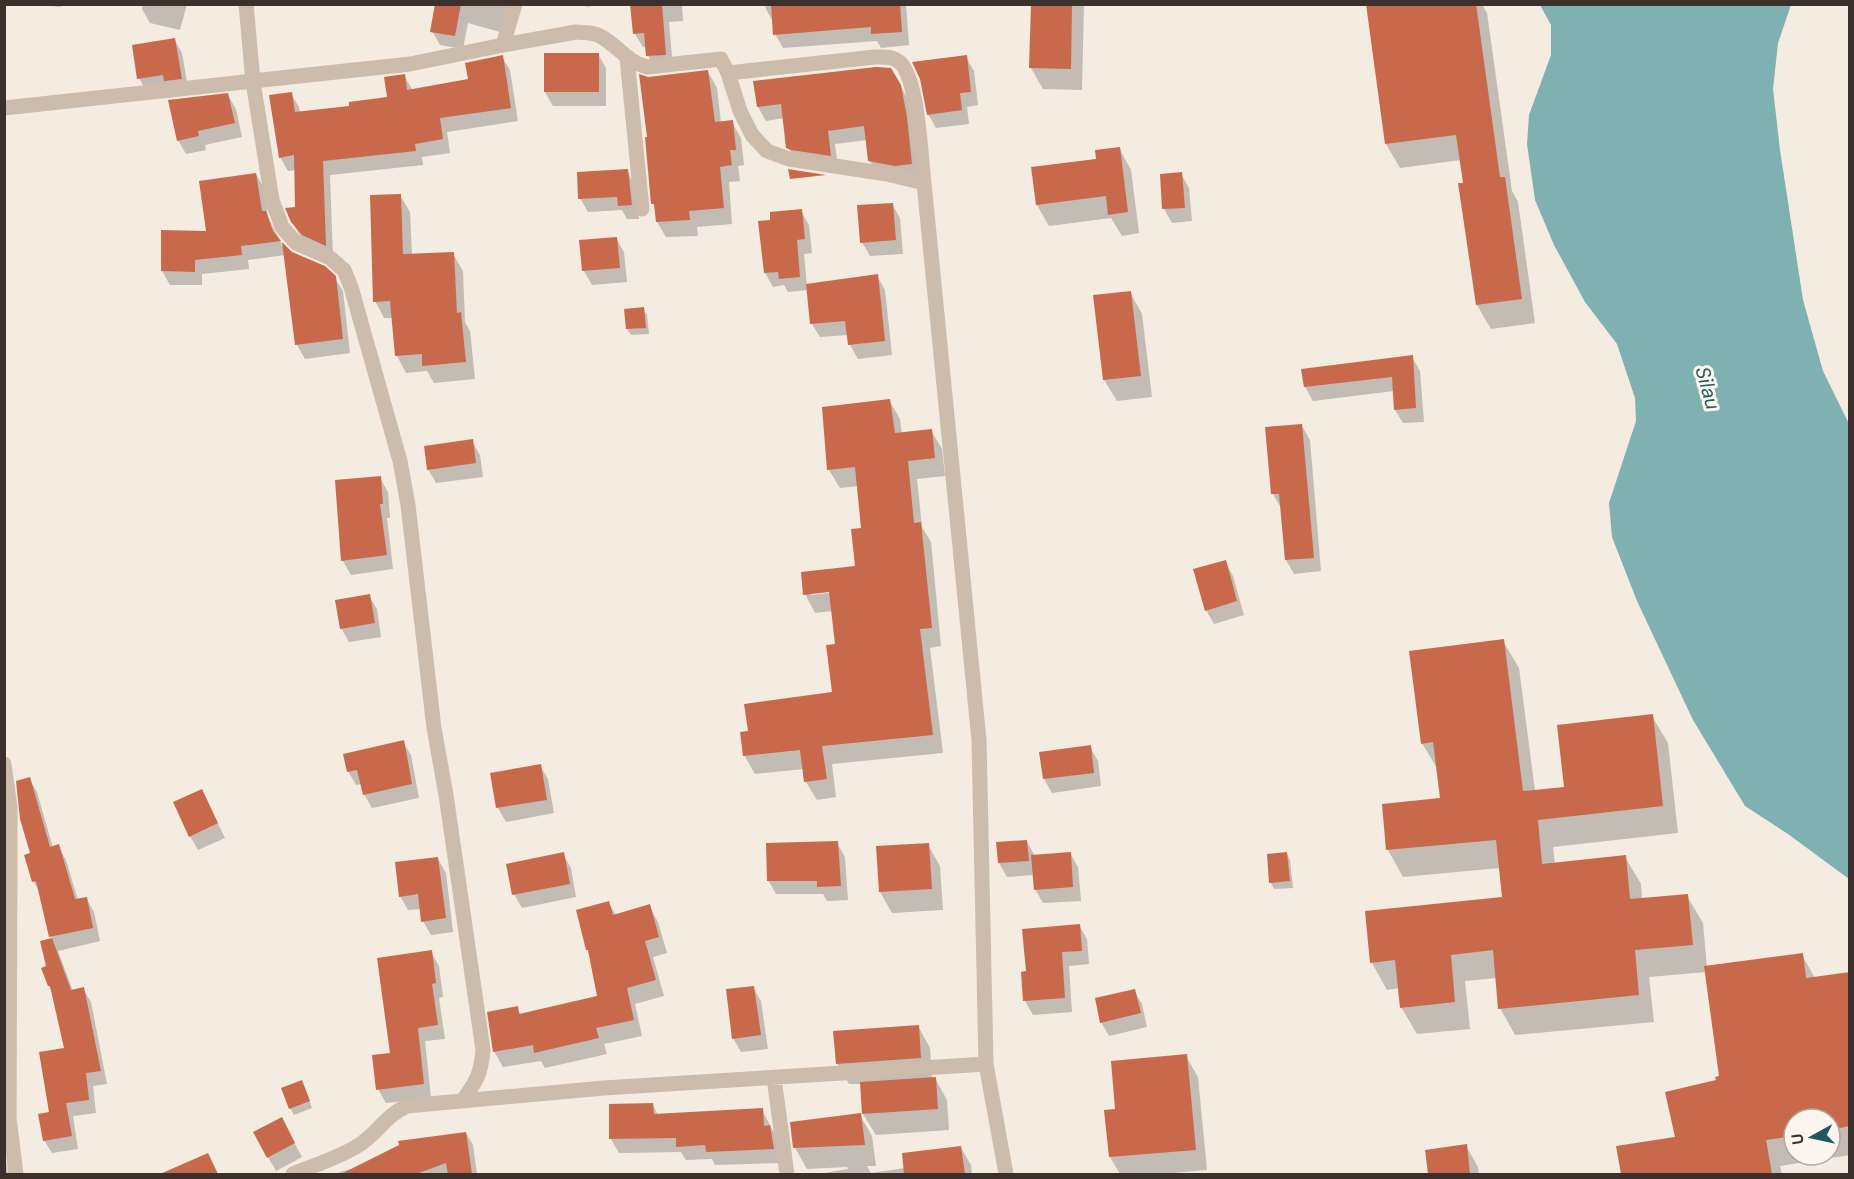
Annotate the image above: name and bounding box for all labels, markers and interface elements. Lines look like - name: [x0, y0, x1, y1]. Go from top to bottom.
- water label: Silau: [1690, 364, 1726, 412]
- north arrow: [1782, 1107, 1842, 1167]
- text: U: [1786, 1132, 1809, 1146]

